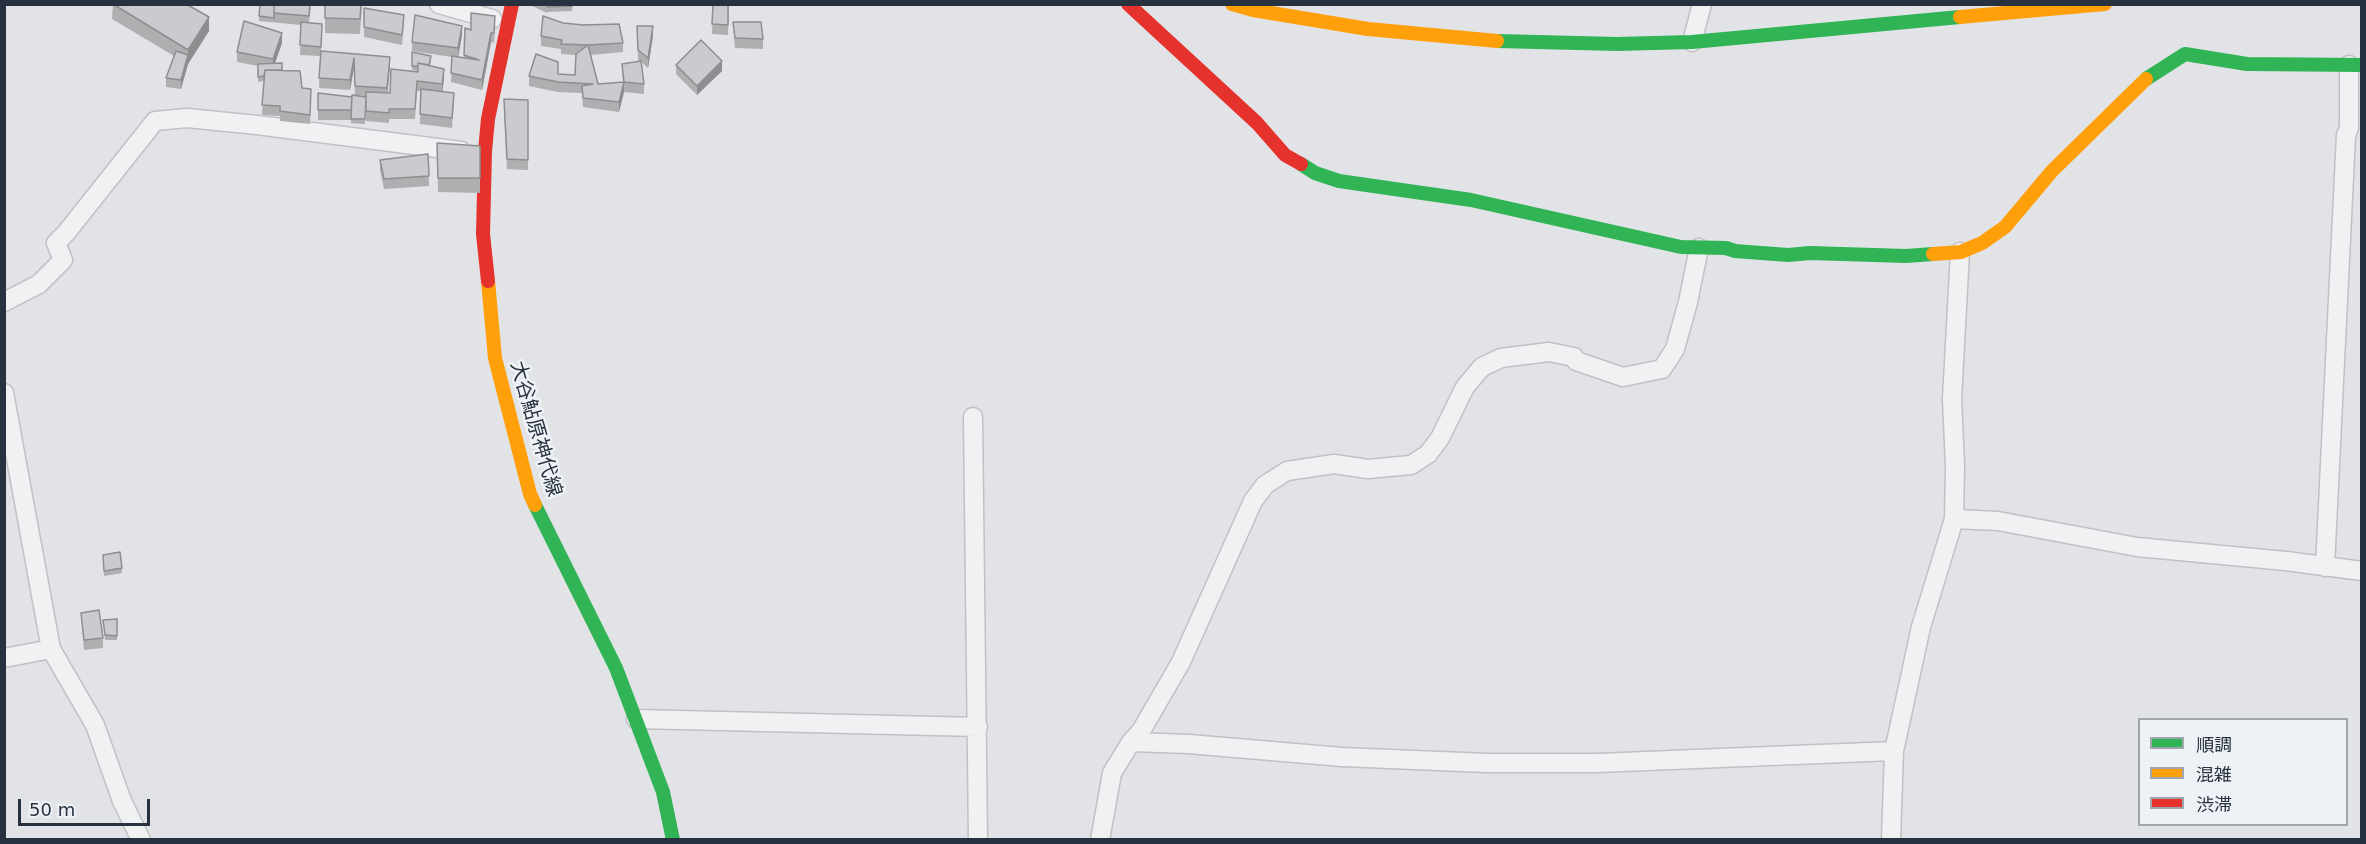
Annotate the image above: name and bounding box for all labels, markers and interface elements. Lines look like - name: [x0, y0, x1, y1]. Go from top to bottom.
- street label: 大谷鮎原神代線: [504, 358, 566, 500]
- legend: [2138, 718, 2348, 826]
- text: 順調: [2196, 734, 2232, 755]
- text: 混雑: [2196, 764, 2232, 785]
- scale bar: [21, 787, 153, 825]
- text: 渋滞: [2196, 794, 2232, 815]
- text: 50 m: [29, 799, 75, 820]

